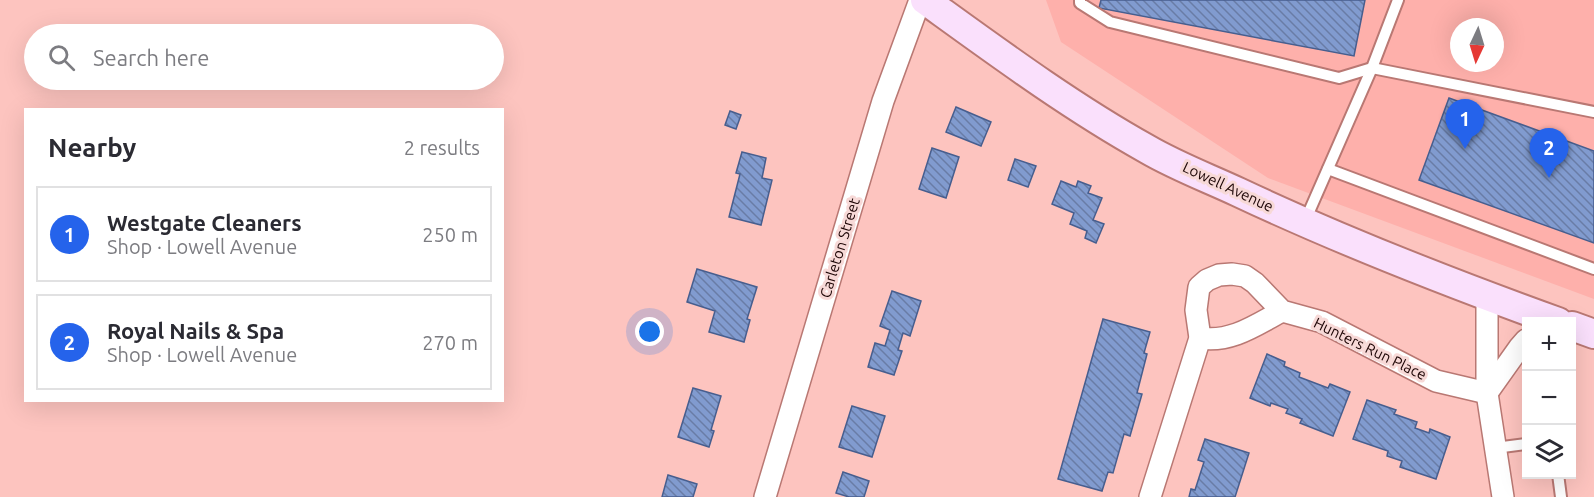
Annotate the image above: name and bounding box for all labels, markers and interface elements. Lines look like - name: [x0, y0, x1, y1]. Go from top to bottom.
- north arrow: [1450, 18, 1504, 72]
- search box: [24, 24, 504, 90]
- icon: search: [45, 41, 78, 74]
- text: Search here: [93, 45, 209, 70]
- pin: 1: [1446, 100, 1484, 149]
- pin: 2: [1530, 128, 1568, 178]
- text: Nearby: [48, 133, 136, 162]
- text: 2 results: [404, 136, 480, 159]
- street label: Lowell Avenue: [1180, 158, 1276, 215]
- street label: Carleton Street: [816, 196, 863, 300]
- text: Westgate Cleaners: [107, 210, 302, 235]
- text: 1: [64, 223, 75, 246]
- text: 250 m: [422, 223, 478, 246]
- text: Shop · Lowell Avenue: [107, 235, 297, 258]
- street label: Hunters Run Place: [1311, 314, 1429, 383]
- your location: [635, 317, 664, 346]
- map controls: [1522, 317, 1576, 479]
- button: +: [1522, 317, 1576, 371]
- text: Royal Nails & Spa: [107, 318, 284, 343]
- text: 2: [64, 331, 75, 354]
- text: 270 m: [422, 331, 478, 354]
- text: Shop · Lowell Avenue: [107, 343, 297, 366]
- button: −: [1522, 371, 1576, 425]
- button: layers: [1522, 425, 1576, 479]

